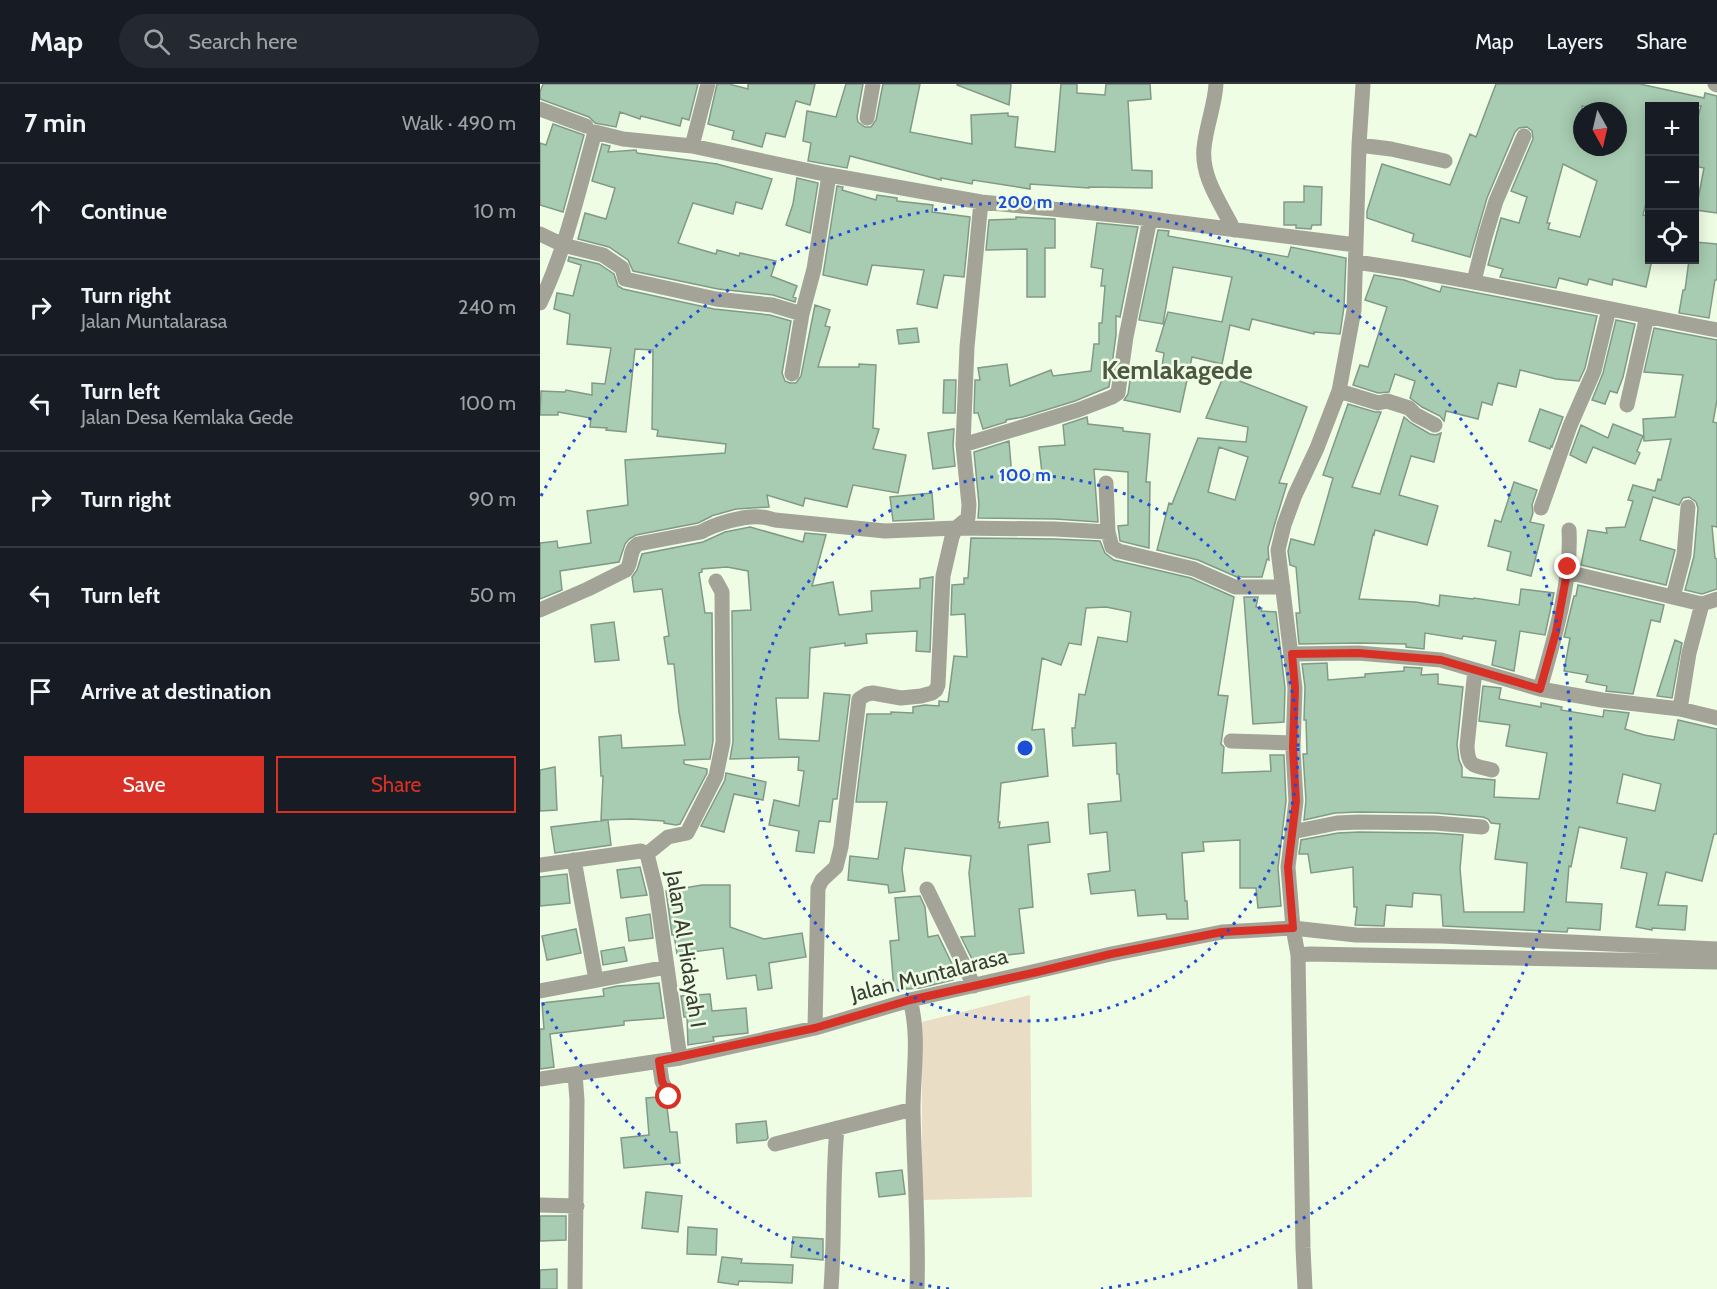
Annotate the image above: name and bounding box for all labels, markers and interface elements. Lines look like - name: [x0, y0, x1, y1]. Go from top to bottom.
- search box: [119, 14, 539, 68]
- text: Map: [30, 24, 83, 58]
- icon: search: [140, 25, 173, 58]
- text: Search here: [188, 28, 297, 55]
- text: Map: [1475, 29, 1514, 54]
- text: Layers: [1547, 29, 1603, 54]
- text: Share: [1636, 29, 1687, 54]
- north arrow: [1573, 102, 1627, 156]
- map controls: [1645, 102, 1699, 264]
- button: +: [1645, 102, 1699, 156]
- text: 7 min: [24, 107, 86, 139]
- text: Walk · 490 m: [402, 111, 516, 135]
- button: −: [1645, 156, 1699, 210]
- text: 200 m: [998, 191, 1052, 213]
- icon: ahead: [24, 195, 57, 228]
- text: Continue: [81, 198, 167, 225]
- text: 10 m: [473, 199, 516, 223]
- button: locate: [1645, 210, 1699, 264]
- text: Turn right: [81, 282, 171, 309]
- icon: right: [24, 291, 57, 324]
- text: 240 m: [458, 295, 516, 319]
- text: Jalan Muntalarasa: [81, 309, 227, 333]
- district label: Kemlakagede: [1101, 354, 1253, 386]
- text: Turn left: [81, 378, 160, 405]
- icon: left: [24, 387, 57, 420]
- text: 100 m: [460, 391, 516, 415]
- text: Jalan Desa Kemlaka Gede: [81, 405, 293, 429]
- text: 100 m: [999, 464, 1051, 486]
- icon: right: [24, 483, 57, 516]
- text: Turn right: [81, 486, 171, 513]
- text: 90 m: [469, 487, 516, 511]
- route end: [1554, 553, 1580, 579]
- icon: left: [24, 579, 57, 612]
- text: Turn left: [81, 582, 160, 609]
- text: 50 m: [469, 583, 516, 607]
- icon: arrive: [24, 675, 57, 708]
- text: Arrive at destination: [81, 678, 271, 705]
- centre of rings: [1015, 738, 1035, 758]
- button: Save: [24, 756, 264, 813]
- button: Share: [276, 756, 516, 813]
- street label: Jalan Al Hidayah I: [660, 867, 712, 1030]
- street label: Jalan Muntalarasa: [847, 942, 1011, 1008]
- route start: [655, 1083, 681, 1109]

